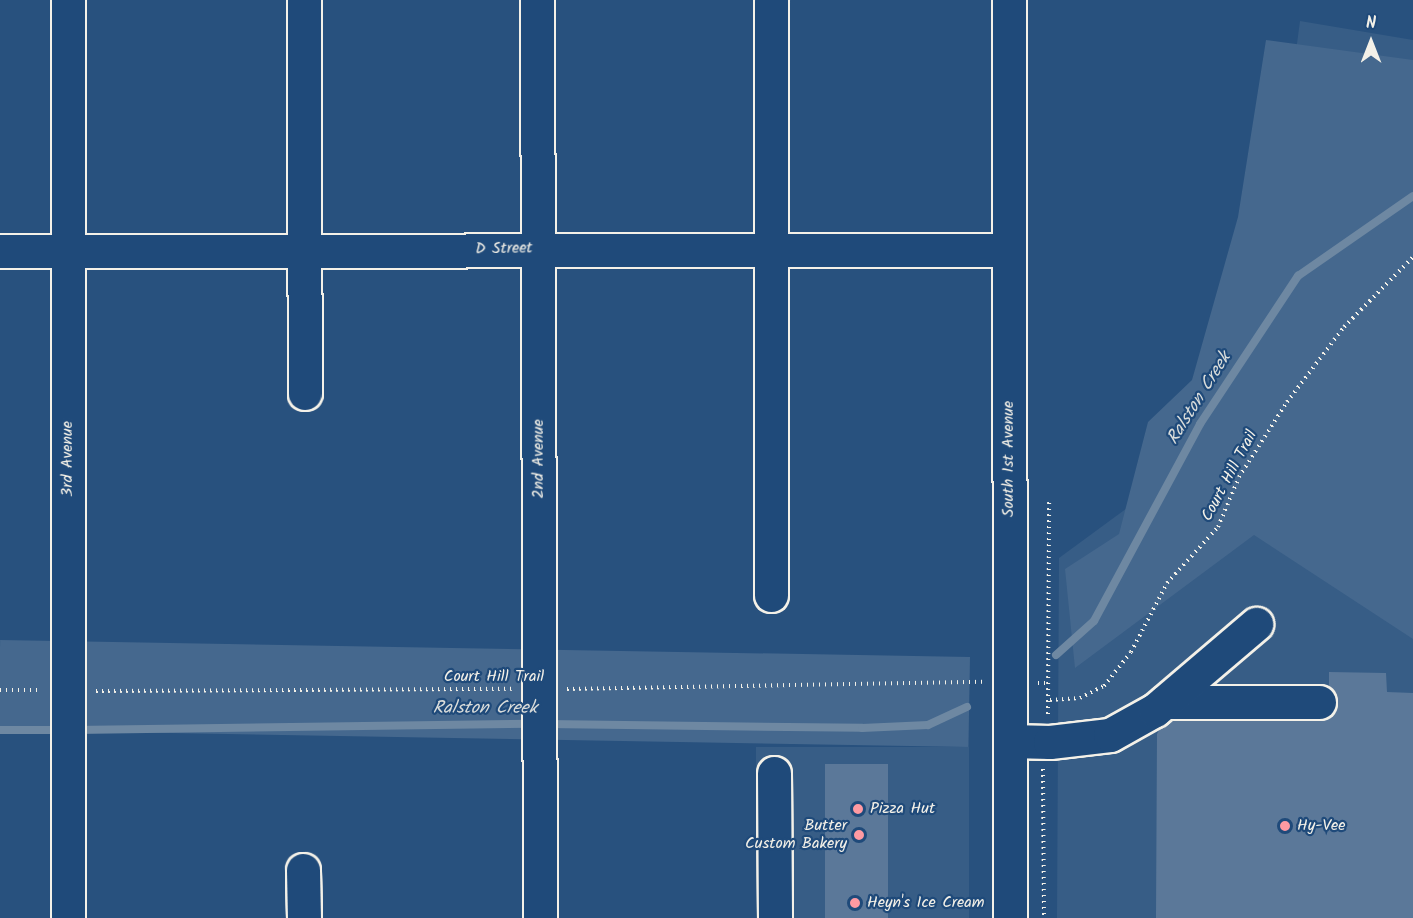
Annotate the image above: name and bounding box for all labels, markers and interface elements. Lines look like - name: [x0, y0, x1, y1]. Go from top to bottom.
- text: N: [1366, 11, 1376, 36]
- north arrow: [1341, 12, 1401, 72]
- street label: D Street: [475, 239, 533, 259]
- water label: Ralston Creek: [1163, 349, 1237, 449]
- street label: South 1st Avenue: [999, 401, 1019, 517]
- street label: 2nd Avenue: [529, 419, 549, 499]
- street label: 3rd Avenue: [58, 421, 78, 497]
- street label: Court Hill Trail: [1198, 427, 1262, 525]
- street label: Court Hill Trail: [444, 667, 544, 687]
- water label: Ralston Creek: [433, 698, 537, 720]
- place label: Pizza Hut: [870, 799, 935, 819]
- marker: Pizza Hut: [851, 802, 865, 816]
- place label: Butter Custom Bakery: [745, 816, 847, 854]
- place label: Hy-Vee: [1297, 816, 1345, 836]
- marker: Hy-Vee: [1278, 819, 1292, 833]
- marker: Butter Custom Bakery: [852, 828, 866, 842]
- place label: Heyn's Ice Cream: [867, 893, 985, 913]
- marker: Heyn's Ice Cream: [848, 896, 862, 910]

